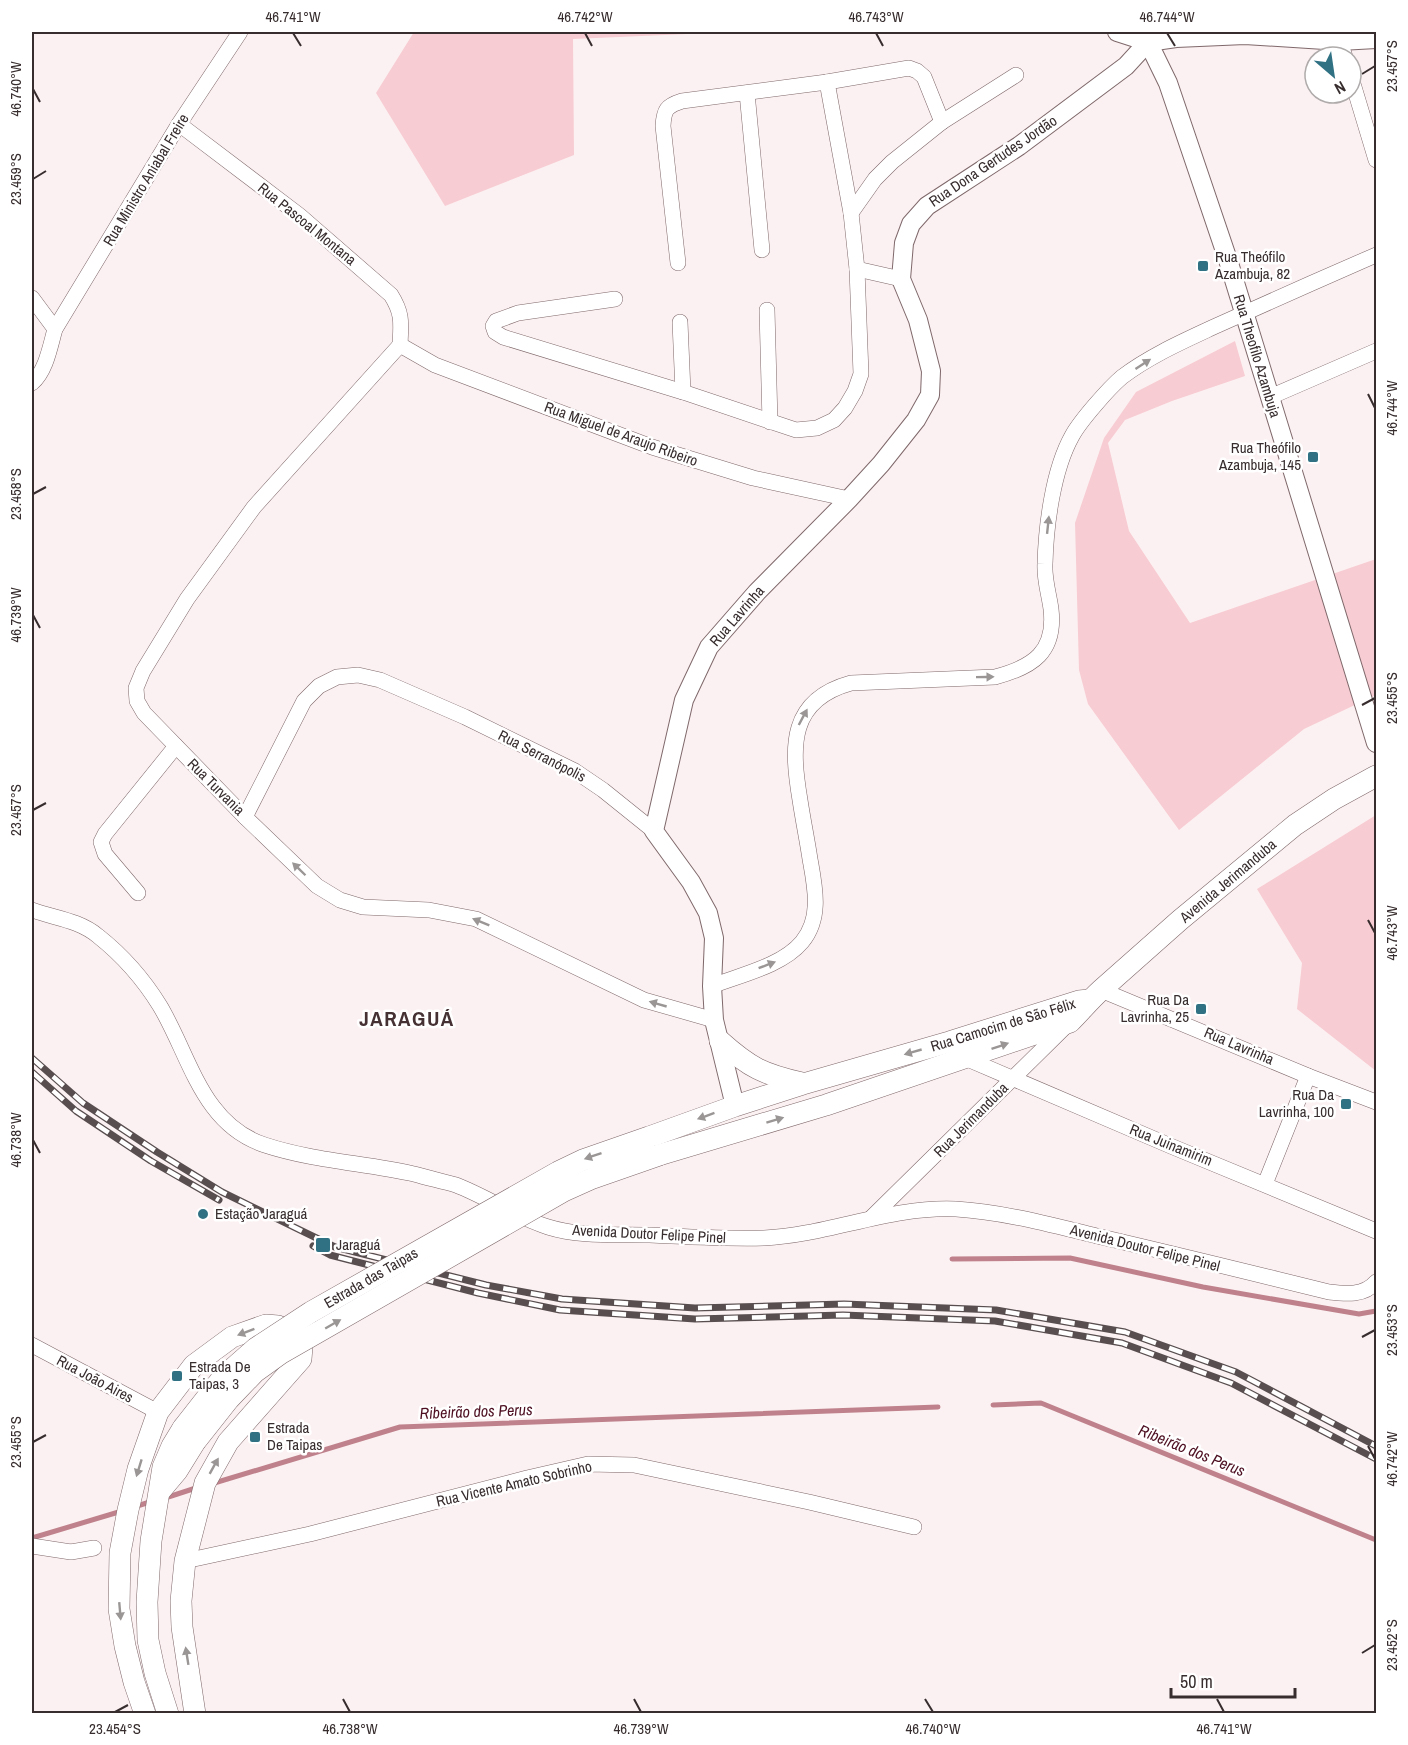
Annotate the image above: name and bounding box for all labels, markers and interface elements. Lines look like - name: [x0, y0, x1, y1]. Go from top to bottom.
- text: 46.741°W: [265, 6, 321, 27]
- text: 46.742°W: [557, 6, 613, 27]
- text: 46.743°W: [848, 6, 904, 27]
- text: 46.744°W: [1139, 6, 1195, 27]
- text: 23.457°S: [1381, 40, 1402, 92]
- north arrow: [1303, 45, 1363, 105]
- text: 46.740°W: [5, 61, 26, 117]
- text: N: [1331, 76, 1350, 100]
- street label: Rua Ministro Aniabal Freire: [98, 109, 194, 250]
- street label: Rua Dona Gertudes Jordão: [924, 110, 1061, 211]
- text: 23.459°S: [5, 153, 26, 205]
- street label: Rua Pascoal Montana: [254, 177, 361, 270]
- place label: Rua Theófilo Azambuja, 82: [1214, 246, 1290, 284]
- marker: Rua Theófilo Azambuja, 82: [1196, 259, 1210, 273]
- street label: Rua Theofilo Azambuja: [1229, 292, 1286, 420]
- one-way arrow: [1135, 359, 1151, 370]
- text: 46.744°W: [1381, 380, 1402, 436]
- street label: Rua Miguel de Araujo Ribeiro: [541, 396, 701, 471]
- place label: Rua Theófilo Azambuja, 145: [1218, 437, 1301, 475]
- marker: Rua Theófilo Azambuja, 145: [1306, 450, 1320, 464]
- text: 23.458°S: [5, 468, 26, 520]
- one-way arrow: [1043, 516, 1053, 535]
- street label: Rua Lavrinha: [704, 581, 769, 650]
- text: 46.739°W: [5, 587, 26, 643]
- text: 23.455°S: [1381, 672, 1402, 724]
- one-way arrow: [975, 673, 994, 682]
- one-way arrow: [799, 709, 808, 726]
- street label: Rua Serranópolis: [495, 724, 590, 787]
- street label: Rua Turvania: [183, 753, 250, 820]
- text: 23.457°S: [5, 784, 26, 836]
- street label: Avenida Jerimanduba: [1174, 834, 1281, 928]
- one-way arrow: [292, 862, 307, 876]
- text: 46.743°W: [1381, 905, 1402, 961]
- one-way arrow: [471, 917, 489, 927]
- one-way arrow: [758, 960, 776, 969]
- place label: Rua Da Lavrinha, 25: [1121, 989, 1189, 1027]
- street label: Rua Camocim de São Félix: [928, 992, 1079, 1057]
- one-way arrow: [649, 998, 667, 1008]
- marker: Rua Da Lavrinha, 25: [1194, 1002, 1208, 1016]
- district label: JARAGUÁ: [359, 1004, 455, 1033]
- street label: Rua Lavrinha: [1201, 1021, 1277, 1070]
- one-way arrow: [991, 1041, 1009, 1050]
- one-way arrow: [904, 1048, 922, 1057]
- street label: Rua Jerimanduba: [929, 1078, 1013, 1162]
- place label: Rua Da Lavrinha, 100: [1259, 1084, 1334, 1122]
- marker: Rua Da Lavrinha, 100: [1339, 1097, 1353, 1111]
- one-way arrow: [697, 1111, 715, 1121]
- text: 46.738°W: [5, 1112, 26, 1168]
- one-way arrow: [766, 1115, 784, 1124]
- street label: Rua Juinamirim: [1127, 1118, 1216, 1171]
- one-way arrow: [584, 1152, 602, 1162]
- place label: Estação Jaraguá: [215, 1203, 307, 1224]
- marker: Estação Jaraguá: [196, 1207, 210, 1221]
- street label: Avenida Doutor Felipe Pinel: [1067, 1218, 1222, 1276]
- street label: Avenida Doutor Felipe Pinel: [571, 1219, 726, 1248]
- place label: Jaraguá: [336, 1234, 381, 1255]
- marker: Jaraguá: [314, 1236, 332, 1254]
- street label: Estrada das Taipas: [320, 1242, 422, 1313]
- text: 23.453°S: [1381, 1304, 1402, 1356]
- one-way arrow: [325, 1318, 341, 1329]
- one-way arrow: [237, 1327, 255, 1337]
- street label: Rua João Aires: [53, 1350, 137, 1408]
- place label: Estrada De Taipas, 3: [189, 1356, 251, 1394]
- marker: Estrada De Taipas, 3: [170, 1369, 184, 1383]
- water label: Ribeirão dos Perus: [419, 1398, 533, 1424]
- text: 23.455°S: [5, 1416, 26, 1468]
- place label: Estrada De Taipas: [267, 1417, 322, 1455]
- water label: Ribeirão dos Perus: [1135, 1419, 1249, 1482]
- marker: Estrada De Taipas: [248, 1430, 262, 1444]
- text: 46.742°W: [1381, 1431, 1402, 1487]
- street label: Rua Vicente Amato Sobrinho: [434, 1455, 594, 1512]
- one-way arrow: [209, 1458, 220, 1474]
- one-way arrow: [134, 1459, 143, 1477]
- one-way arrow: [115, 1602, 125, 1621]
- text: 23.452°S: [1381, 1619, 1402, 1671]
- one-way arrow: [182, 1646, 191, 1665]
- scale bar: [1171, 1661, 1296, 1699]
- text: 50 m: [1180, 1669, 1213, 1694]
- text: 23.454°S: [89, 1718, 141, 1739]
- text: 46.738°W: [322, 1718, 378, 1739]
- text: 46.739°W: [613, 1718, 669, 1739]
- text: 46.740°W: [905, 1718, 961, 1739]
- text: 46.741°W: [1196, 1718, 1252, 1739]

